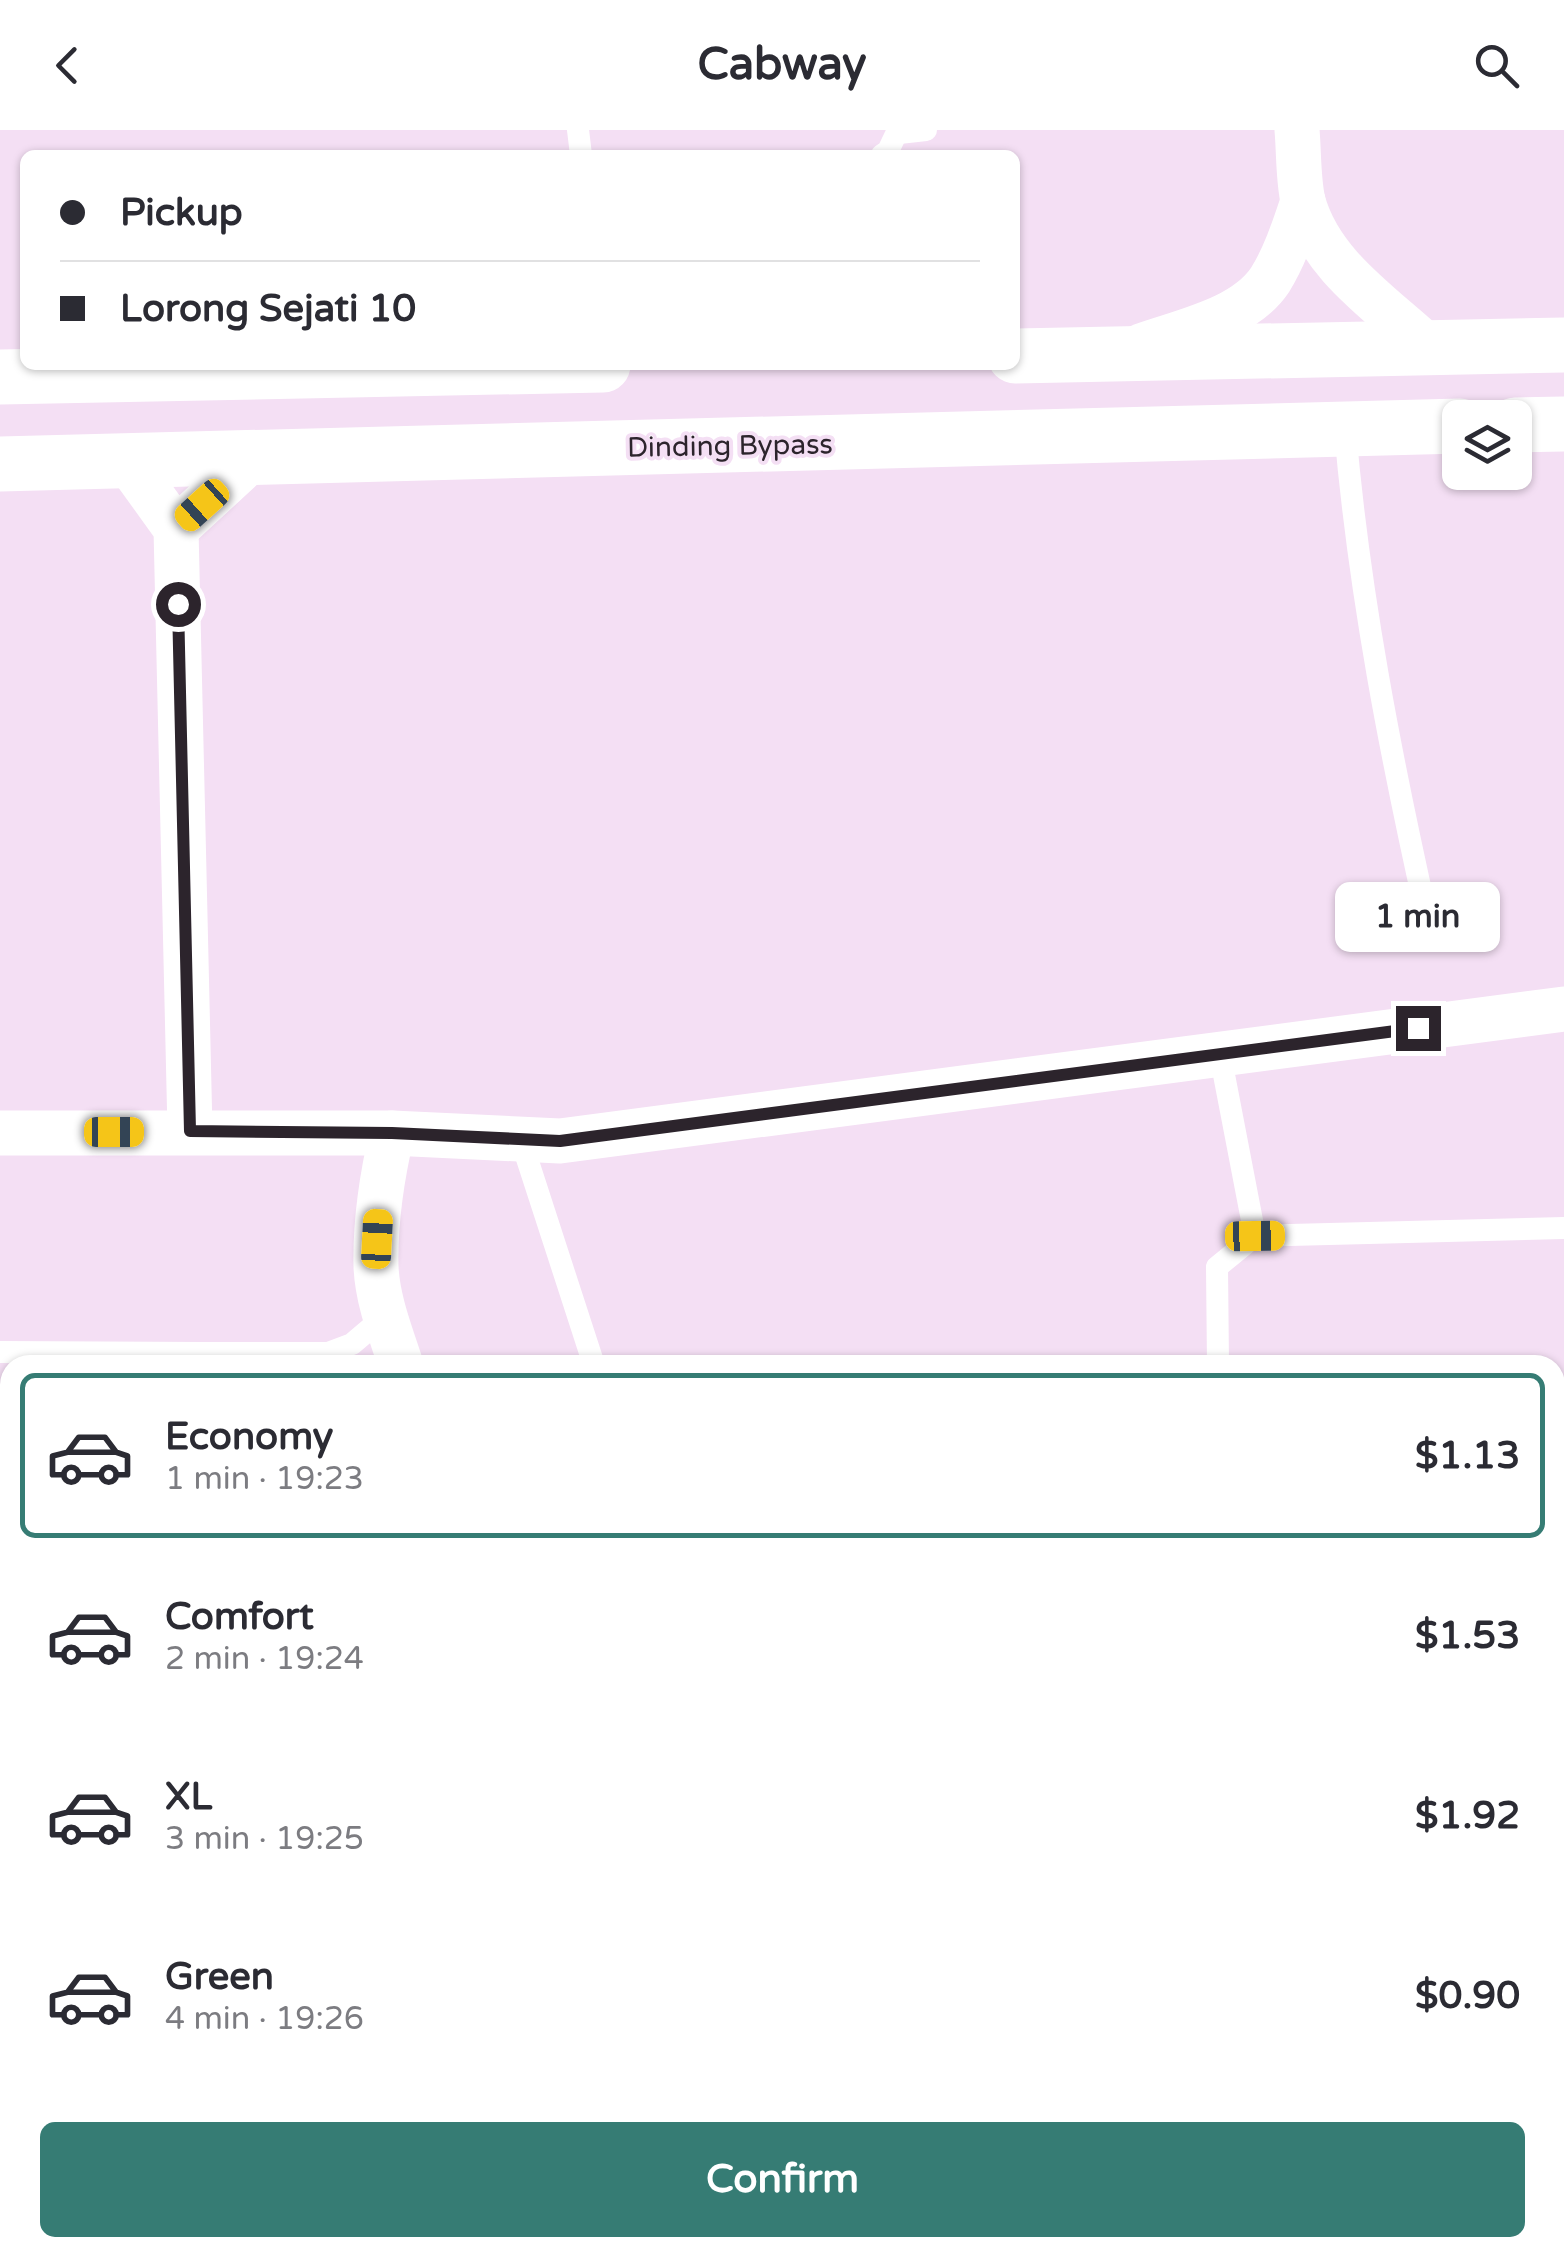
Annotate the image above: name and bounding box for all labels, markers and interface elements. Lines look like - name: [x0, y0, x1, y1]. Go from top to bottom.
- icon: back: [40, 38, 95, 93]
- text: Cabway: [697, 38, 867, 92]
- icon: search: [1469, 38, 1524, 93]
- text: Pickup: [120, 190, 243, 236]
- text: Lorong Sejati 10: [120, 286, 416, 332]
- map controls: [1442, 400, 1532, 490]
- button: layers: [1442, 400, 1532, 490]
- street label: Dinding Bypass: [627, 427, 833, 465]
- car: [170, 474, 234, 536]
- route start: [156, 582, 201, 627]
- callout: 1 min: [1336, 883, 1500, 953]
- text: 1 min: [1375, 898, 1460, 936]
- route end: [1396, 1006, 1441, 1051]
- car: [84, 1117, 144, 1147]
- car: [360, 1208, 394, 1270]
- car: [1225, 1220, 1285, 1252]
- icon: car: [45, 1411, 135, 1501]
- text: Economy: [165, 1414, 333, 1460]
- text: $1.13: [1415, 1433, 1520, 1479]
- text: 1 min · 19:23: [165, 1460, 364, 1498]
- icon: car: [45, 1591, 135, 1681]
- text: Comfort: [165, 1594, 314, 1640]
- text: $1.53: [1415, 1613, 1520, 1659]
- text: 2 min · 19:24: [165, 1640, 364, 1678]
- icon: car: [45, 1771, 135, 1861]
- text: XL: [165, 1774, 212, 1820]
- text: $1.92: [1415, 1793, 1520, 1839]
- text: 3 min · 19:25: [165, 1820, 364, 1858]
- icon: car: [45, 1951, 135, 2041]
- text: Green: [165, 1954, 274, 2000]
- text: $0.90: [1415, 1973, 1520, 2019]
- text: 4 min · 19:26: [165, 2000, 364, 2038]
- button: Confirm: [40, 2122, 1525, 2237]

